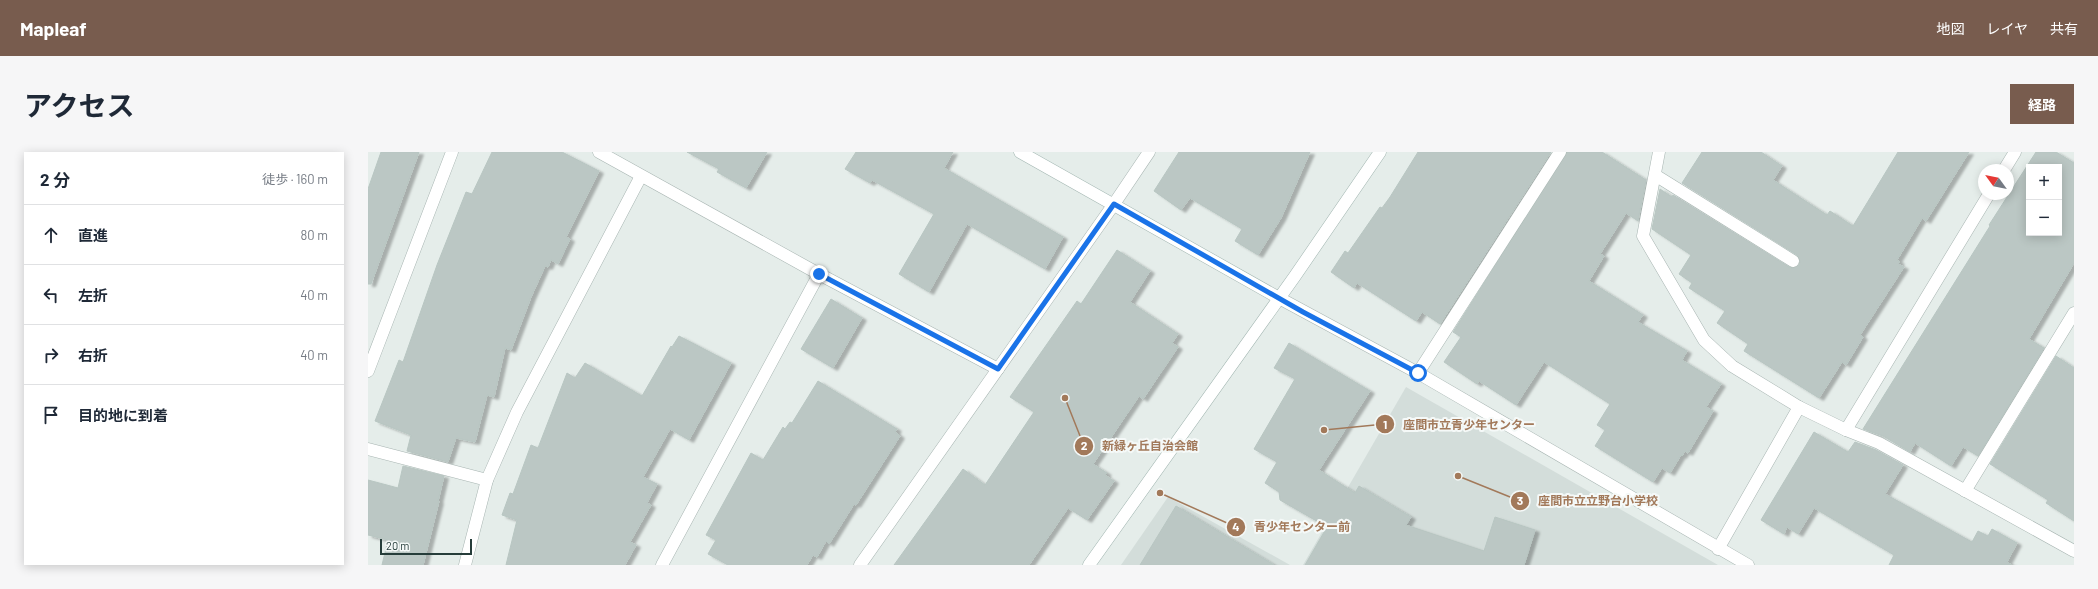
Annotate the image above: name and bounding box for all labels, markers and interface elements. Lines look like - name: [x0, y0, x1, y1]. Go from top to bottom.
- text: Mapleaf: [20, 17, 87, 40]
- text: 地図: [1936, 20, 1964, 37]
- text: レイヤ: [1986, 20, 2028, 37]
- text: 共有: [2050, 20, 2078, 37]
- button: 経路: [2010, 84, 2074, 124]
- text: アクセス: [24, 88, 135, 122]
- north arrow: [1978, 164, 2014, 200]
- map controls: [2026, 164, 2062, 236]
- button: +: [2026, 164, 2062, 200]
- text: 2 分: [40, 169, 70, 189]
- text: 徒歩 · 160 m: [262, 171, 328, 187]
- button: −: [2026, 200, 2062, 236]
- icon: ahead: [40, 224, 62, 246]
- text: 直進: [78, 226, 108, 244]
- text: 80 m: [301, 227, 328, 243]
- route end: [810, 265, 828, 283]
- icon: left: [40, 284, 62, 306]
- text: 左折: [78, 286, 108, 304]
- text: 40 m: [300, 287, 328, 303]
- icon: right: [40, 344, 62, 366]
- text: 右折: [78, 346, 108, 364]
- text: 40 m: [300, 347, 328, 363]
- route start: [1409, 364, 1427, 382]
- icon: arrive: [40, 404, 62, 426]
- text: 目的地に到着: [78, 406, 168, 424]
- callout: 座間市立青少年センター: [1375, 412, 1543, 436]
- text: 1: [1383, 417, 1387, 431]
- text: 座間市立青少年センター: [1403, 417, 1535, 431]
- callout: 新緑ヶ丘自治会館: [1074, 434, 1206, 458]
- text: 2: [1081, 438, 1088, 452]
- text: 新緑ヶ丘自治会館: [1102, 438, 1198, 452]
- callout: 座間市立立野台小学校: [1510, 489, 1666, 513]
- text: 3: [1517, 493, 1523, 507]
- text: 座間市立立野台小学校: [1538, 493, 1658, 507]
- callout: 青少年センター前: [1226, 515, 1358, 539]
- text: 4: [1232, 519, 1240, 533]
- text: 青少年センター前: [1254, 519, 1350, 533]
- scale bar: [380, 537, 472, 556]
- text: 20 m: [386, 539, 409, 552]

